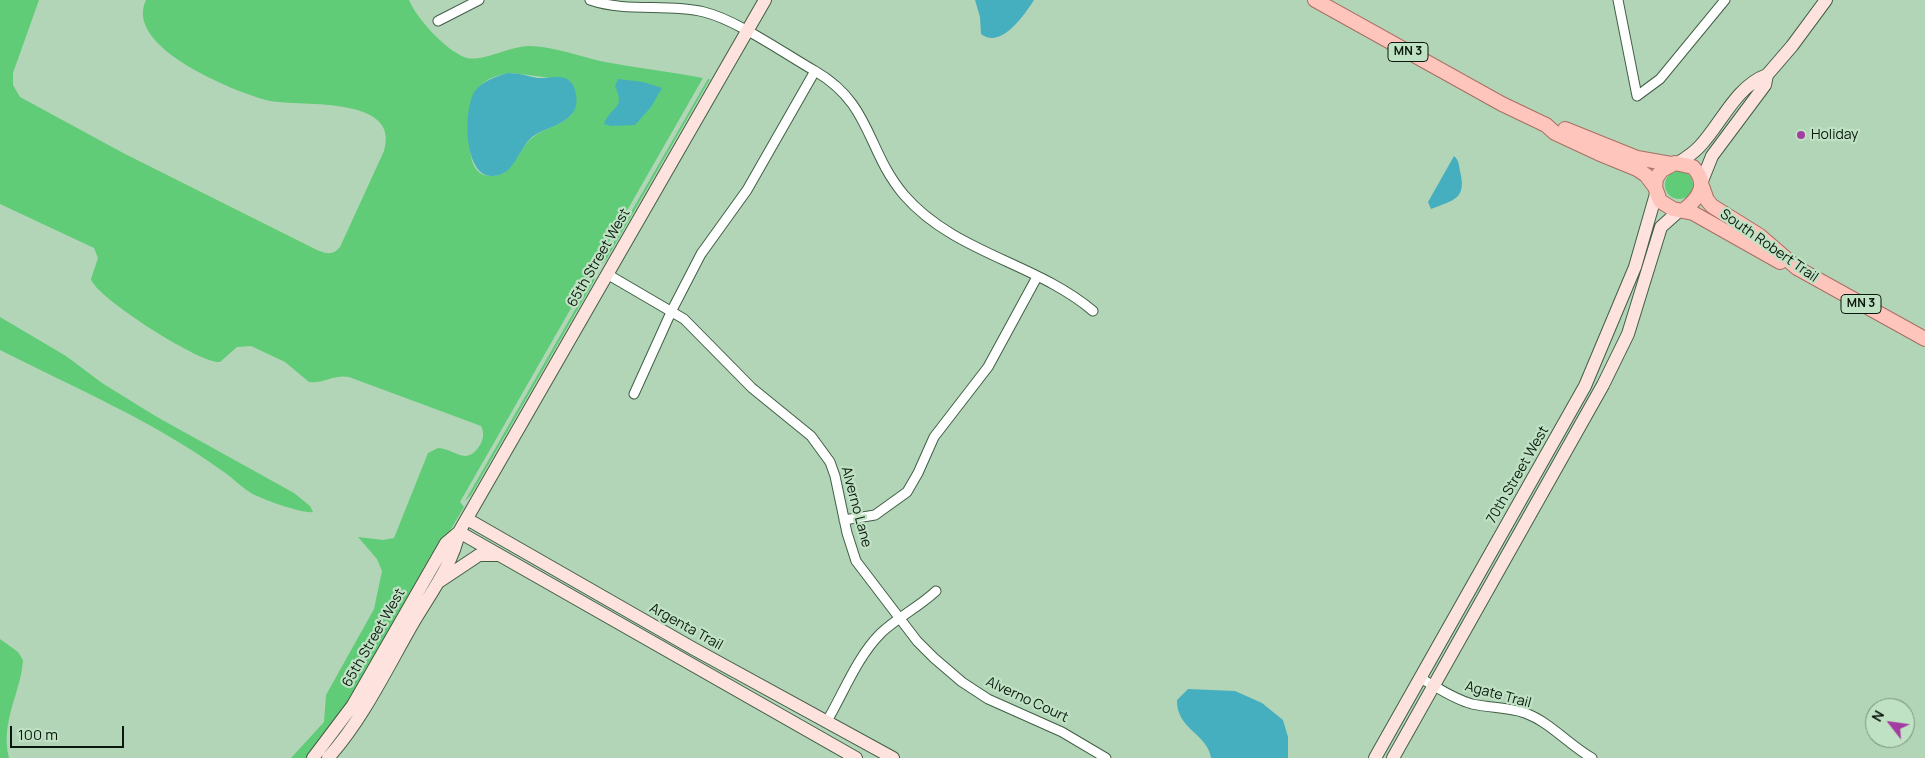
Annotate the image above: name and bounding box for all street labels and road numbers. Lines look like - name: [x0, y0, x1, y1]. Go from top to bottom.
- road number: MN 3: [1388, 42, 1428, 62]
- street label: 65th Street West: [564, 206, 634, 310]
- street label: South Robert Trail: [1717, 206, 1821, 286]
- road number: MN 3: [1841, 294, 1881, 314]
- street label: 70th Street West: [1483, 423, 1553, 527]
- street label: Alverno Lane: [837, 465, 875, 549]
- street label: 65th Street West: [339, 586, 409, 690]
- street label: Argenta Trail: [646, 600, 726, 654]
- street label: Alverno Court: [983, 674, 1071, 726]
- street label: Agate Trail: [1463, 678, 1533, 712]

